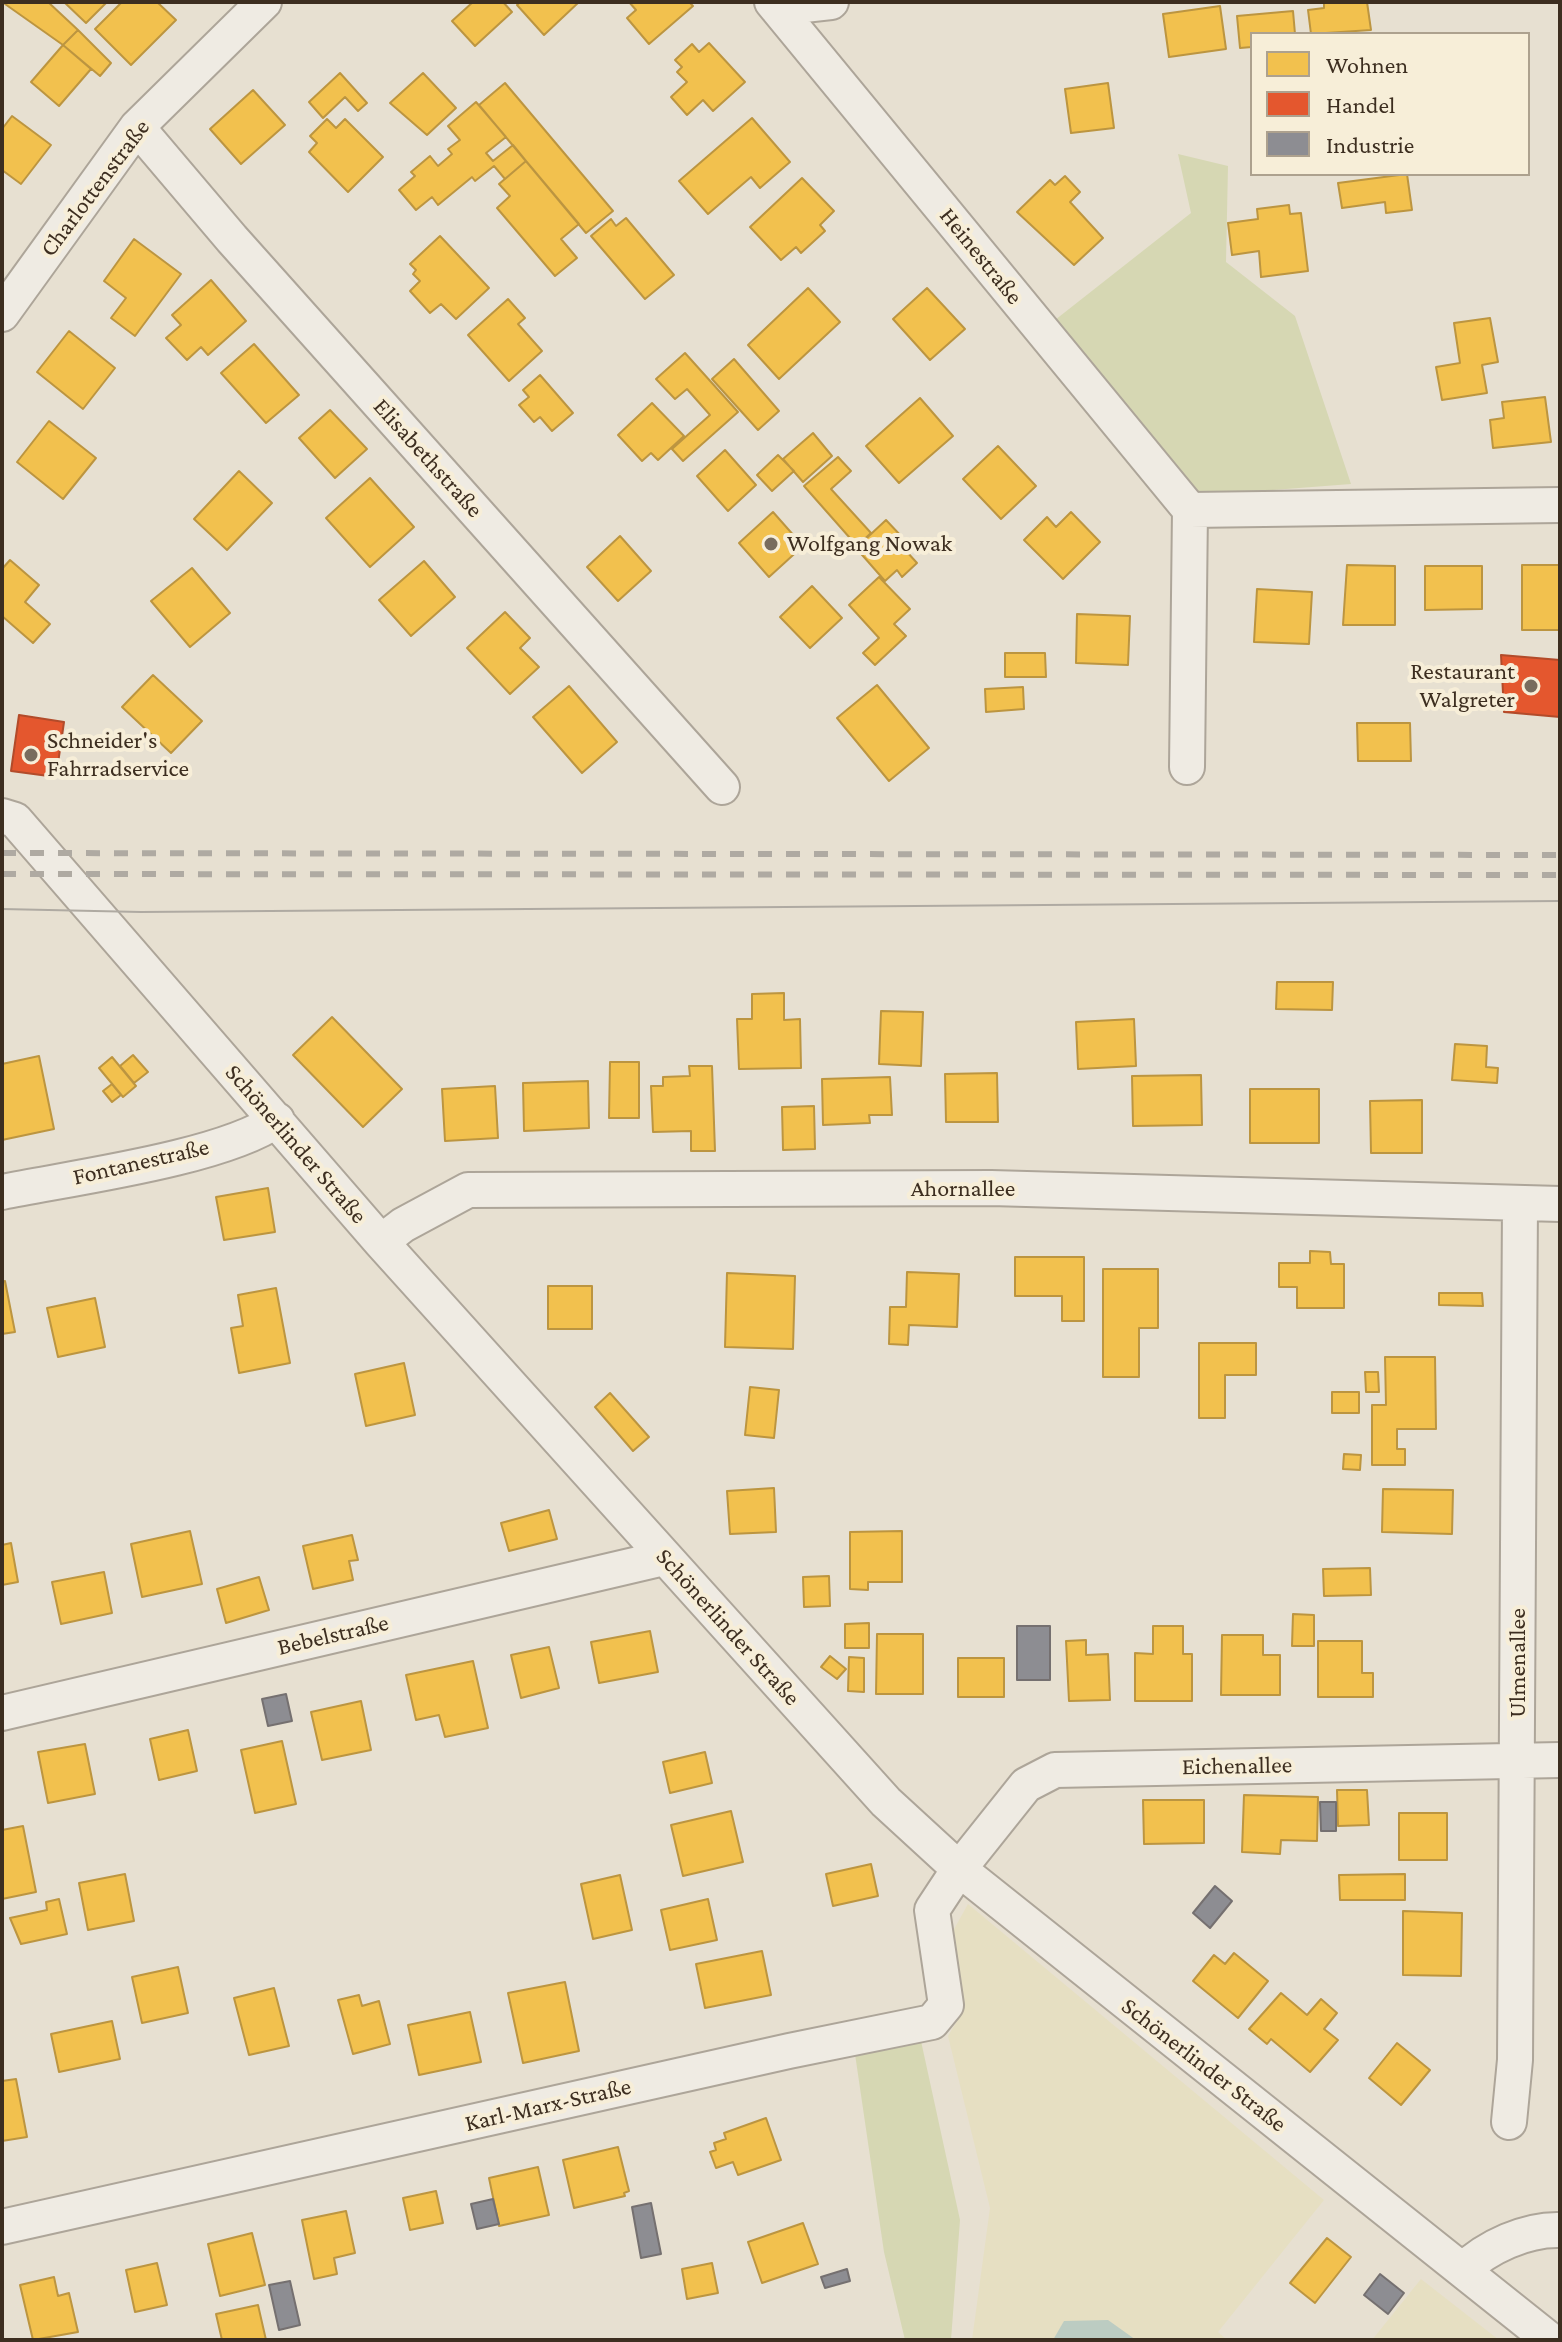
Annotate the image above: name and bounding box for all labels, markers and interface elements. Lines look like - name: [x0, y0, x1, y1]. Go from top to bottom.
- legend: [1250, 32, 1530, 176]
- text: Wohnen: [1326, 51, 1408, 78]
- text: Handel: [1326, 91, 1395, 118]
- street label: Charlottenstraße: [34, 114, 156, 262]
- text: Industrie: [1326, 131, 1414, 158]
- street label: Heinestraße: [933, 202, 1029, 310]
- street label: Elisabethstraße: [367, 393, 489, 523]
- place label: Wolfgang Nowak: [787, 530, 952, 558]
- marker: Wolfgang Nowak: [762, 535, 780, 553]
- place label: Restaurant Walgreter: [1410, 658, 1515, 714]
- marker: Restaurant Walgreter: [1522, 677, 1540, 695]
- place label: Schneider's Fahrradservice: [47, 727, 189, 783]
- marker: Schneider's Fahrradservice: [22, 746, 40, 764]
- street label: Schönerlinder Straße: [219, 1058, 373, 1230]
- street label: Fontanestraße: [70, 1132, 212, 1192]
- street label: Ahornallee: [911, 1175, 1015, 1203]
- street label: Schönerlinder Straße: [650, 1542, 806, 1712]
- street label: Bebelstraße: [275, 1608, 391, 1662]
- street label: Ulmenallee: [1504, 1608, 1532, 1718]
- street label: Eichenallee: [1182, 1751, 1292, 1781]
- street label: Schönerlinder Straße: [1116, 1992, 1292, 2138]
- street label: Karl-Marx-Straße: [462, 2072, 634, 2138]

